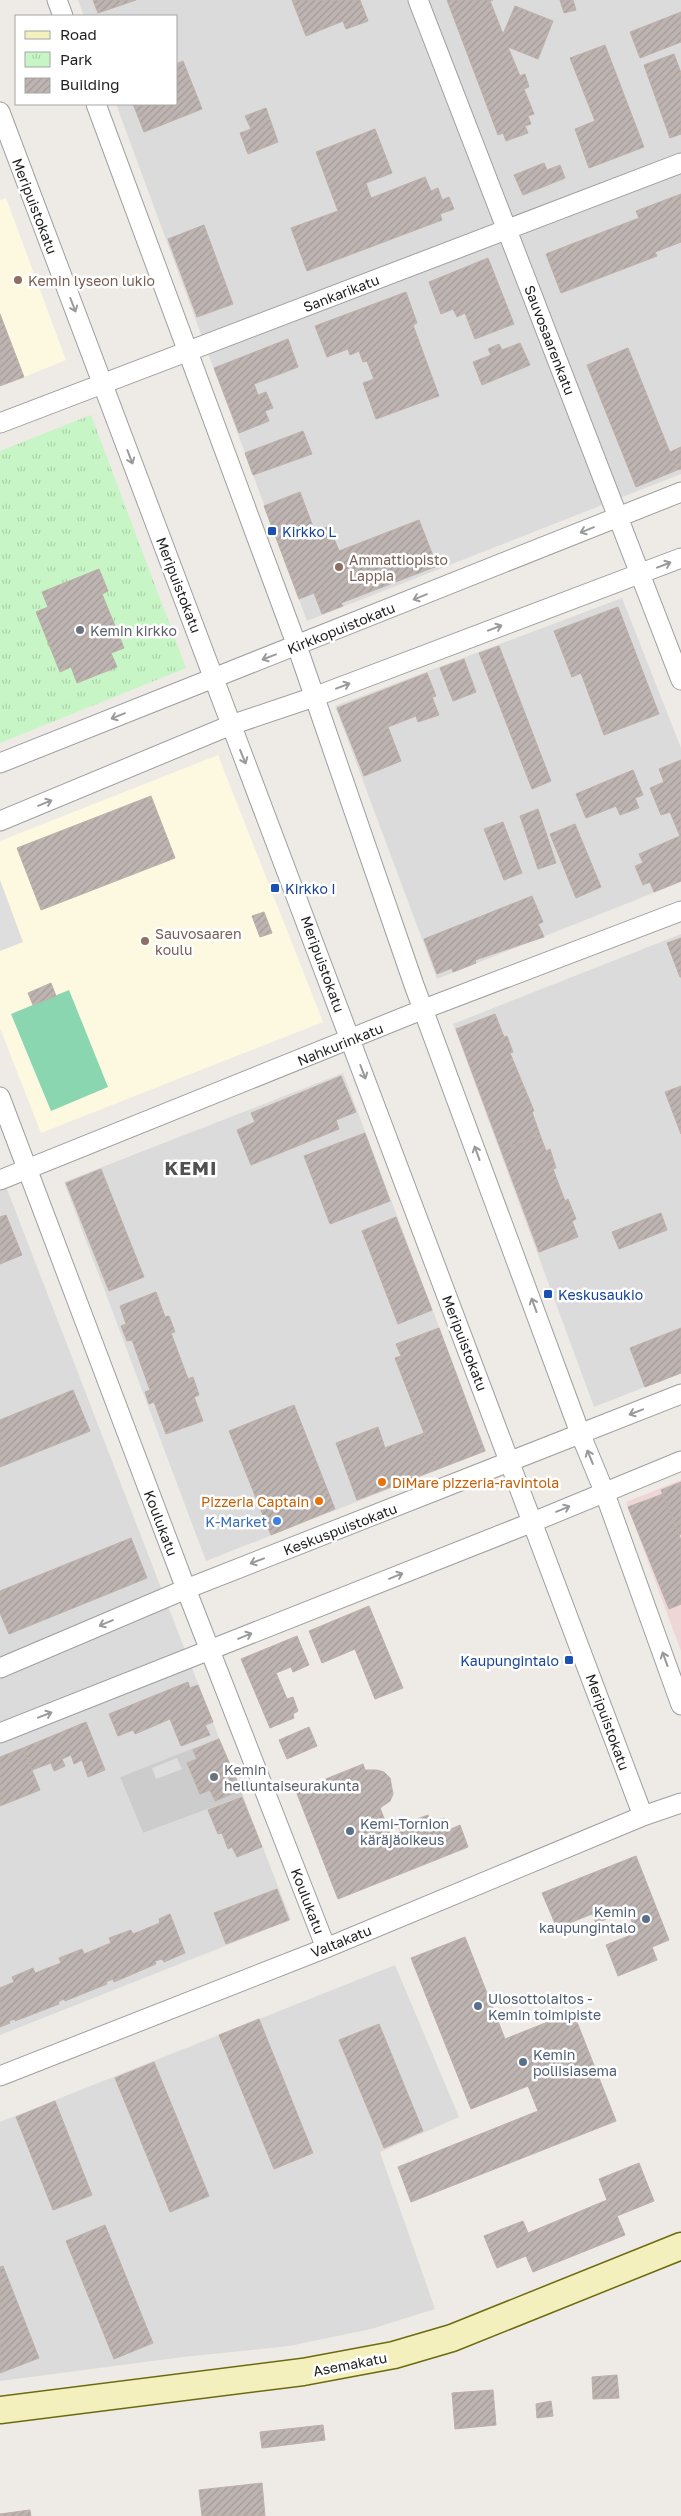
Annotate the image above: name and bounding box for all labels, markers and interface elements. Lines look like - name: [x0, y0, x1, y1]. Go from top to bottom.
- legend: [15, 15, 178, 105]
- text: Road: [60, 25, 97, 43]
- text: Park: [60, 50, 93, 68]
- text: Building: [60, 75, 120, 93]
- street label: Meripuistokatu: [9, 156, 61, 256]
- street label: Sankarikatu: [301, 271, 381, 315]
- place label: Kemin lyseon lukio: [28, 272, 155, 289]
- marker: Kemin lyseon lukio: [12, 274, 24, 286]
- street label: Sauvosaarenkatu: [521, 283, 579, 397]
- one-way arrow: [69, 298, 78, 313]
- one-way arrow: [126, 449, 135, 464]
- place label: Kirkko L: [282, 523, 336, 540]
- marker: Kirkko L: [266, 525, 278, 537]
- one-way arrow: [580, 526, 595, 535]
- street label: Meripuistokatu: [153, 535, 205, 635]
- place label: Ammattiopisto Lappia: [349, 551, 448, 584]
- one-way arrow: [655, 560, 671, 569]
- marker: Ammattiopisto Lappia: [333, 561, 345, 573]
- one-way arrow: [413, 593, 428, 602]
- street label: Kirkkopuistokatu: [285, 599, 397, 657]
- place label: Kemin kirkko: [90, 622, 177, 639]
- one-way arrow: [487, 623, 502, 633]
- marker: Kemin kirkko: [74, 624, 86, 636]
- one-way arrow: [262, 653, 277, 662]
- one-way arrow: [335, 680, 350, 690]
- one-way arrow: [111, 712, 126, 721]
- one-way arrow: [239, 749, 248, 764]
- one-way arrow: [37, 797, 52, 807]
- place label: Kirkko I: [285, 880, 336, 897]
- marker: Kirkko I: [269, 882, 281, 894]
- street label: Meripuistokatu: [298, 914, 348, 1014]
- place label: Sauvosaaren koulu: [155, 925, 242, 958]
- marker: Sauvosaaren koulu: [139, 935, 151, 947]
- street label: Nahkurinkatu: [295, 1019, 385, 1069]
- one-way arrow: [359, 1064, 368, 1079]
- one-way arrow: [472, 1146, 481, 1161]
- district label: KEMI: [164, 1156, 218, 1179]
- place label: Keskusaukio: [558, 1286, 643, 1303]
- marker: Keskusaukio: [542, 1288, 554, 1300]
- street label: Meripuistokatu: [439, 1293, 491, 1393]
- one-way arrow: [529, 1298, 538, 1313]
- one-way arrow: [628, 1408, 644, 1417]
- one-way arrow: [585, 1450, 594, 1465]
- place label: DiMare pizzeria-ravintola: [392, 1474, 559, 1491]
- marker: DiMare pizzeria-ravintola: [376, 1476, 388, 1488]
- street label: Koulukatu: [141, 1488, 181, 1558]
- place label: Pizzeria Captain: [201, 1493, 309, 1510]
- marker: Pizzeria Captain: [313, 1495, 325, 1507]
- street label: Keskuspuistokatu: [281, 1499, 399, 1559]
- one-way arrow: [555, 1503, 570, 1513]
- place label: K-Market: [205, 1513, 267, 1530]
- marker: K-Market: [271, 1515, 283, 1527]
- one-way arrow: [249, 1558, 264, 1567]
- one-way arrow: [388, 1571, 404, 1580]
- one-way arrow: [99, 1618, 114, 1628]
- one-way arrow: [237, 1631, 252, 1640]
- one-way arrow: [659, 1651, 669, 1667]
- place label: Kaupungintalo: [460, 1652, 559, 1669]
- marker: Kaupungintalo: [563, 1654, 575, 1666]
- street label: Meripuistokatu: [583, 1672, 633, 1772]
- one-way arrow: [37, 1710, 53, 1719]
- place label: Kemin helluntaiseurakunta: [224, 1761, 360, 1794]
- marker: Kemin helluntaiseurakunta: [208, 1771, 220, 1783]
- place label: Kemi-Tornion käräjäoikeus: [360, 1815, 449, 1848]
- marker: Kemi-Tornion käräjäoikeus: [344, 1825, 356, 1837]
- street label: Koulukatu: [288, 1866, 328, 1936]
- place label: Kemin kaupungintalo: [539, 1903, 636, 1936]
- marker: Kemin kaupungintalo: [640, 1913, 652, 1925]
- street label: Valtakatu: [308, 1921, 374, 1961]
- place label: Ulosottolaitos - Kemin toimipiste: [488, 1990, 601, 2023]
- marker: Ulosottolaitos - Kemin toimipiste: [472, 2000, 484, 2012]
- place label: Kemin poliisiasema: [533, 2046, 617, 2079]
- marker: Kemin poliisiasema: [517, 2056, 529, 2068]
- street label: Asemakatu: [312, 2349, 388, 2379]

